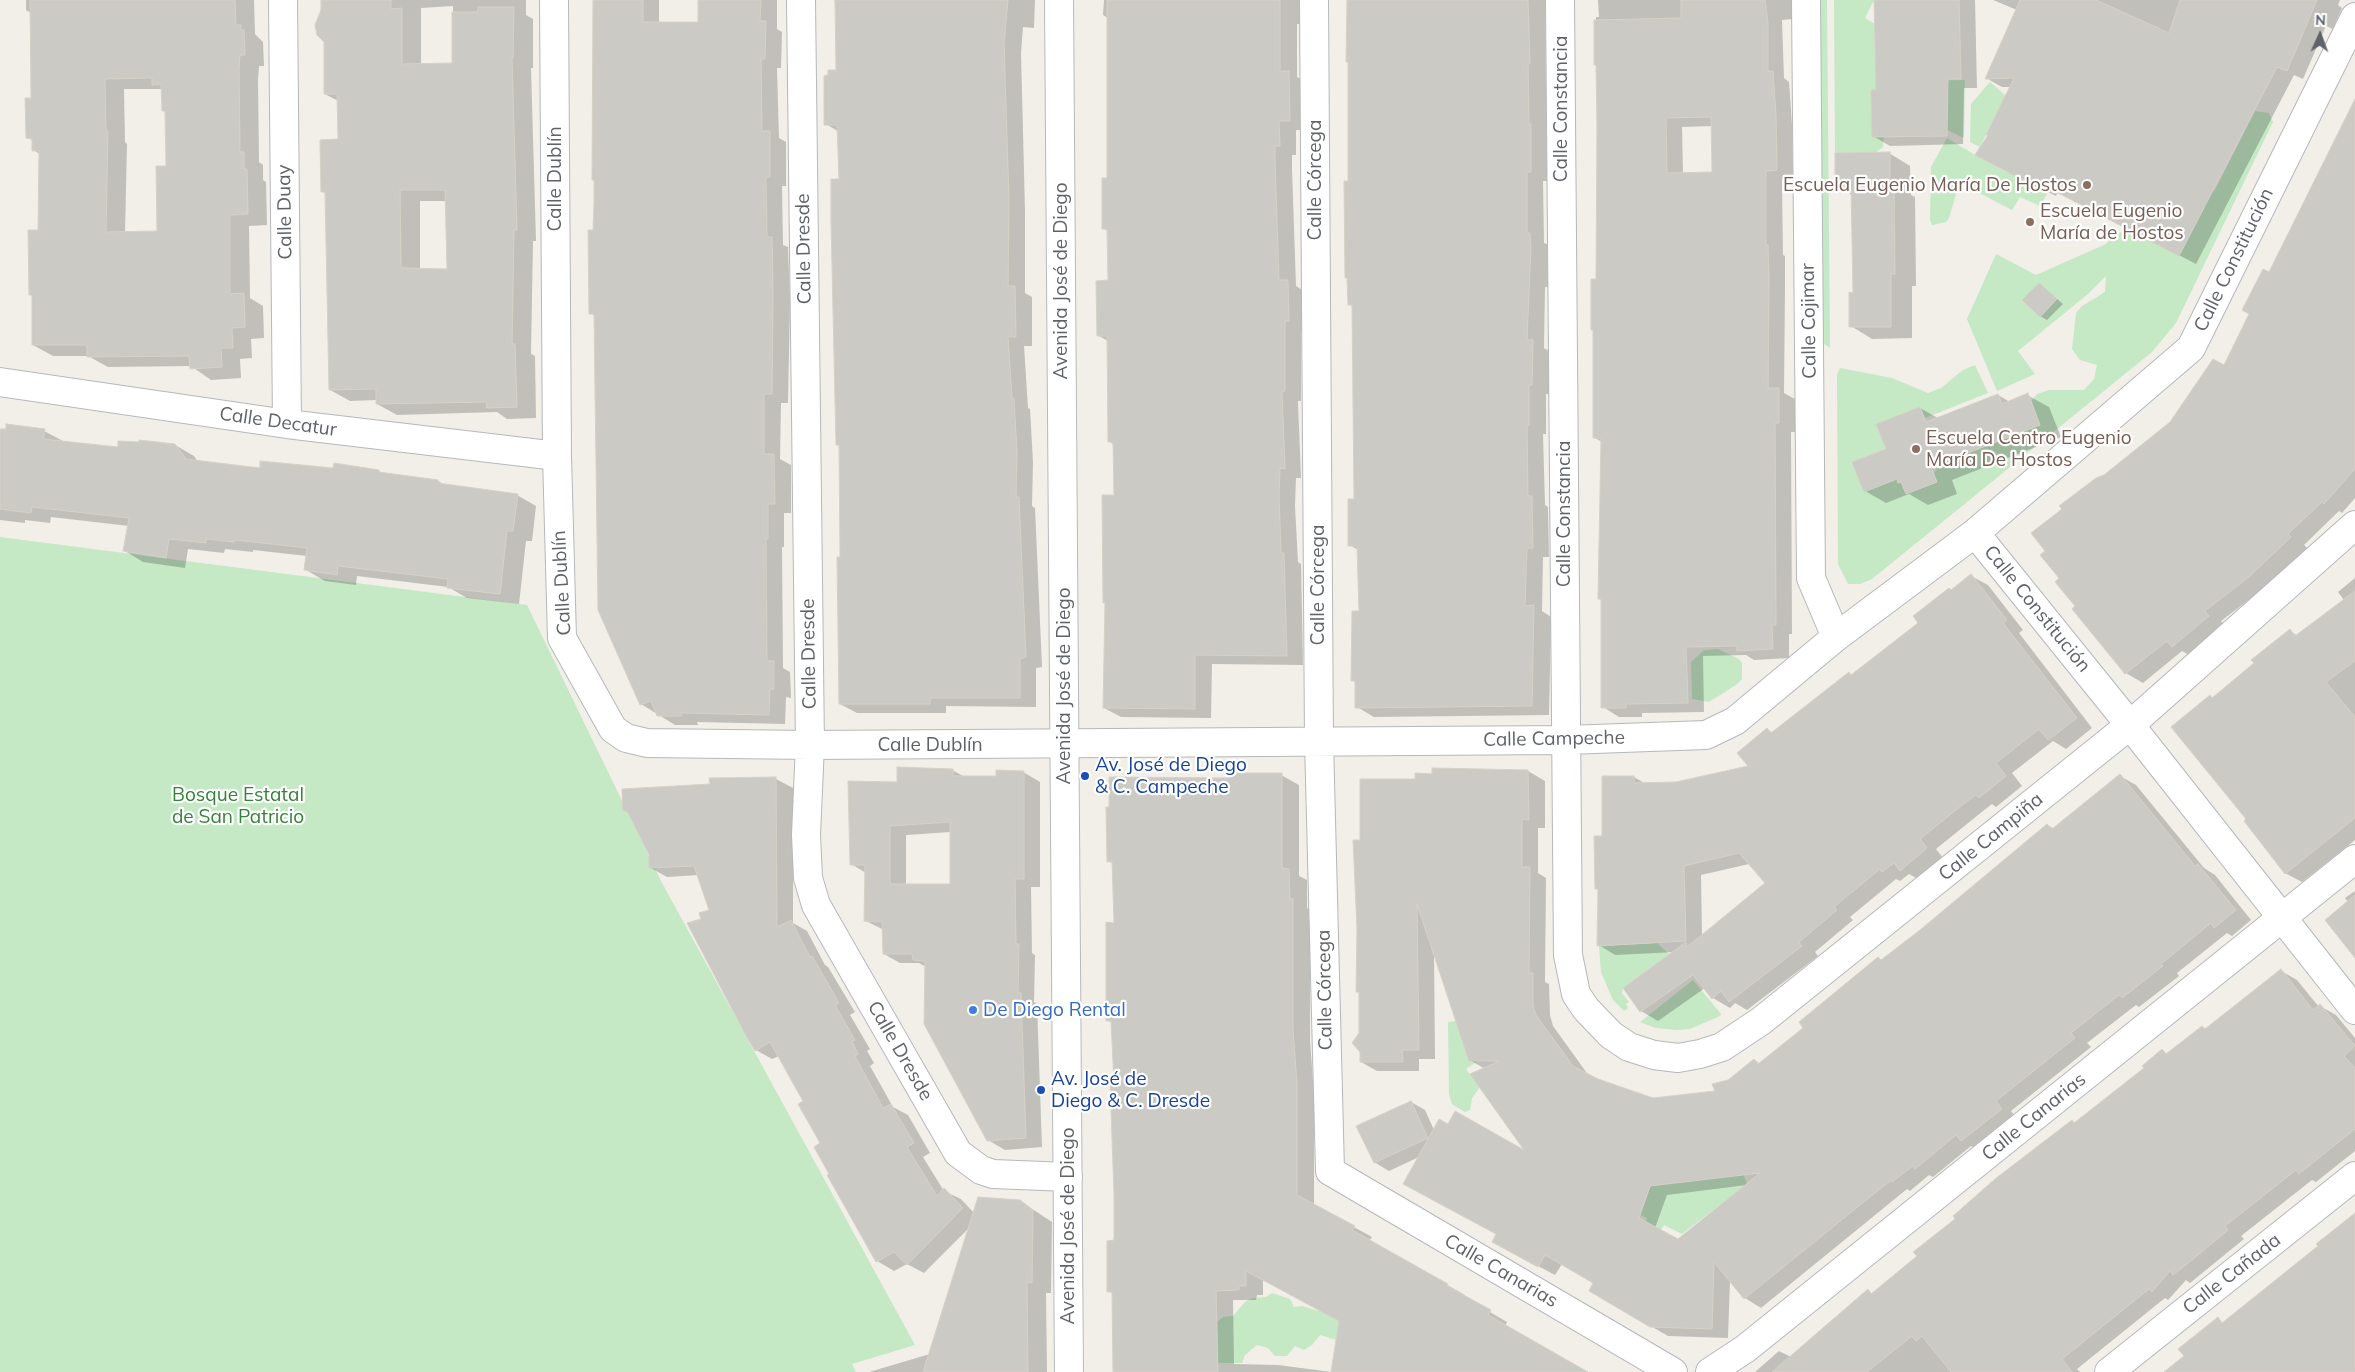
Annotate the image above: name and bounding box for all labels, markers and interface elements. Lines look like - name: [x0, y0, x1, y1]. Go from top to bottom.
- north arrow: [2295, 10, 2345, 60]
- text: N: [2315, 11, 2326, 29]
- street label: Calle Constancia: [1550, 36, 1572, 182]
- street label: Calle Córcega: [1304, 120, 1326, 240]
- street label: Calle Dublín: [544, 126, 566, 232]
- street label: Calle Duay: [273, 164, 297, 260]
- place label: Escuela Eugenio María De Hostos: [1783, 174, 2077, 196]
- marker: Escuela Eugenio María De Hostos: [2081, 179, 2093, 191]
- street label: Avenida José de Diego: [1050, 182, 1072, 380]
- street label: Calle Constitución: [2189, 185, 2279, 335]
- street label: Calle Dresde: [792, 193, 816, 305]
- place label: Escuela Eugenio María de Hostos: [2040, 200, 2184, 244]
- marker: Escuela Eugenio María de Hostos: [2024, 216, 2036, 228]
- street label: Calle Cojimar: [1797, 263, 1821, 379]
- street label: Calle Decatur: [218, 402, 338, 442]
- place label: Escuela Centro Eugenio María De Hostos: [1926, 427, 2132, 471]
- street label: Calle Constancia: [1553, 441, 1575, 587]
- marker: Escuela Centro Eugenio María De Hostos: [1910, 443, 1922, 455]
- street label: Calle Córcega: [1307, 525, 1329, 645]
- street label: Calle Dublín: [548, 530, 576, 636]
- street label: Calle Constitución: [1979, 541, 2095, 677]
- street label: Avenida José de Diego: [1053, 587, 1075, 785]
- street label: Calle Dresde: [797, 598, 821, 710]
- street label: Calle Campeche: [1483, 726, 1625, 752]
- street label: Calle Dublín: [877, 734, 983, 756]
- place label: Av. José de Diego & C. Campeche: [1095, 754, 1247, 798]
- marker: Av. José de Diego & C. Campeche: [1079, 770, 1091, 782]
- park label: Bosque Estatal de San Patricio: [172, 784, 304, 828]
- street label: Calle Campiña: [1934, 788, 2048, 886]
- street label: Calle Córcega: [1313, 929, 1337, 1051]
- street label: Calle Dresde: [862, 997, 938, 1105]
- place label: De Diego Rental: [983, 999, 1126, 1021]
- marker: De Diego Rental: [967, 1004, 979, 1016]
- place label: Av. José de Diego & C. Dresde: [1051, 1068, 1210, 1112]
- street label: Calle Canarias: [1977, 1068, 2091, 1166]
- marker: Av. José de Diego & C. Dresde: [1035, 1084, 1047, 1096]
- street label: Avenida José de Diego: [1057, 1127, 1079, 1325]
- street label: Calle Canarias: [1440, 1229, 1562, 1313]
- street label: Calle Cañada: [2179, 1229, 2285, 1319]

